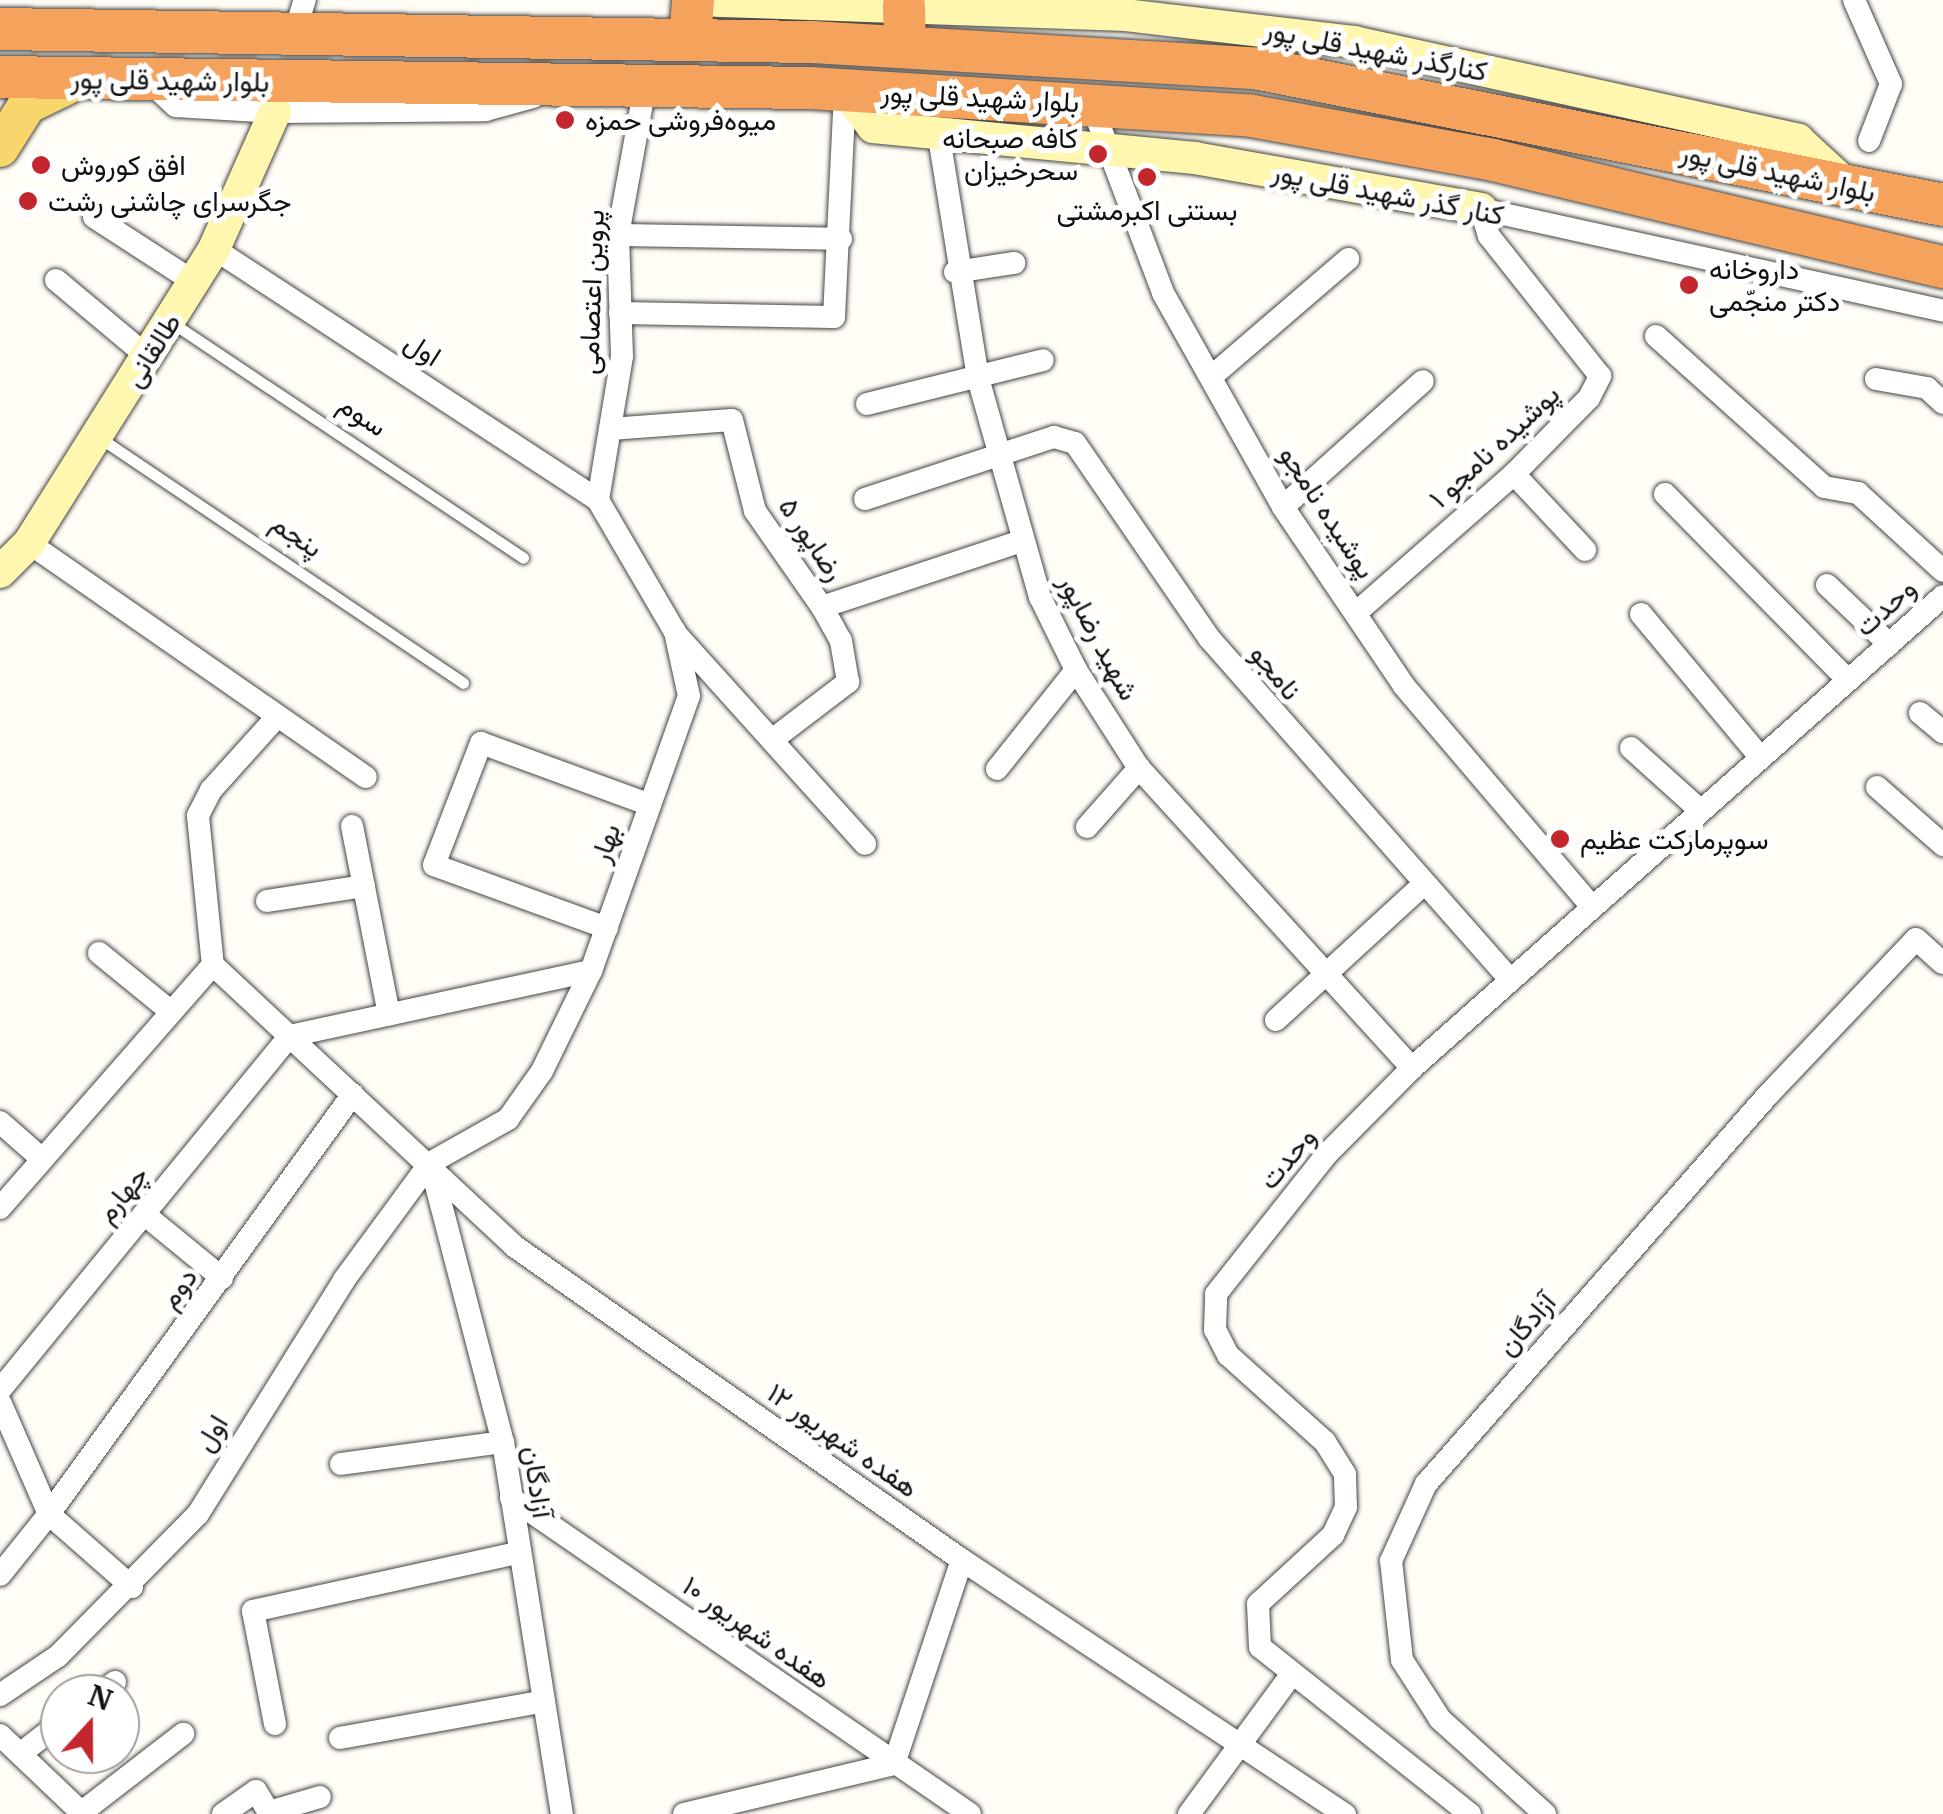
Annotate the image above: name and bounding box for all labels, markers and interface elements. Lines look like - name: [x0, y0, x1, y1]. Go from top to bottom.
- street label: کنارگذر شهید قلی پور: [1262, 12, 1490, 88]
- street label: بلوار شهید قلی پور: [70, 61, 270, 99]
- street label: بلوار شهید قلی پور: [880, 75, 1080, 119]
- place label: میوه‌فروشی حمزه: [585, 103, 776, 137]
- marker: میوه‌فروشی حمزه: [554, 109, 576, 131]
- place label: کافه صبحانه سحرخیزان: [942, 121, 1078, 187]
- street label: بلوار شهید قلی پور: [1677, 135, 1879, 209]
- marker: کافه صبحانه سحرخیزان: [1087, 143, 1109, 165]
- place label: افق کوروش: [61, 148, 186, 182]
- marker: افق کوروش: [30, 154, 52, 176]
- street label: کنار گذر شهید قلی پور: [1269, 154, 1507, 232]
- marker: بستنی اکبرمشتی: [1136, 166, 1158, 188]
- place label: جگرسرای چاشنی رشت: [48, 184, 291, 218]
- marker: جگرسرای چاشنی رشت: [17, 190, 39, 212]
- place label: بستنی اکبرمشتی: [1057, 193, 1237, 227]
- street label: پروین اعتصامی: [571, 209, 611, 375]
- place label: داروخانه دکتر منجّمی: [1709, 252, 1840, 318]
- marker: داروخانه دکتر منجّمی: [1678, 274, 1700, 296]
- street label: طالقانی: [116, 307, 188, 393]
- street label: اول: [398, 325, 448, 373]
- street label: پوشیده نامجو ۱: [1422, 377, 1566, 515]
- street label: سوم: [332, 387, 394, 443]
- street label: پوشیده نامجو: [1273, 439, 1383, 585]
- street label: رضاپور ۵: [772, 491, 852, 587]
- street label: پنجم: [265, 506, 329, 564]
- street label: شهید رضاپور: [1052, 568, 1146, 706]
- street label: وحدت: [1848, 571, 1922, 643]
- street label: نامجو: [1244, 637, 1308, 707]
- street label: بهار: [583, 819, 627, 867]
- place label: سوپرمارکت عظیم: [1580, 822, 1769, 856]
- marker: سوپرمارکت عظیم: [1549, 828, 1571, 850]
- street label: وحدت: [1251, 1120, 1323, 1196]
- street label: چهارم: [89, 1159, 155, 1229]
- street label: دوم: [152, 1261, 204, 1315]
- street label: آزادگان: [1490, 1286, 1562, 1362]
- street label: هفده شهریور ۱۲: [761, 1376, 925, 1504]
- street label: اول: [187, 1409, 235, 1457]
- street label: آزادگان: [516, 1444, 560, 1520]
- street label: هفده شهریور ۱۰: [676, 1568, 838, 1696]
- north arrow: [40, 1674, 140, 1774]
- text: N: [83, 1677, 117, 1719]

